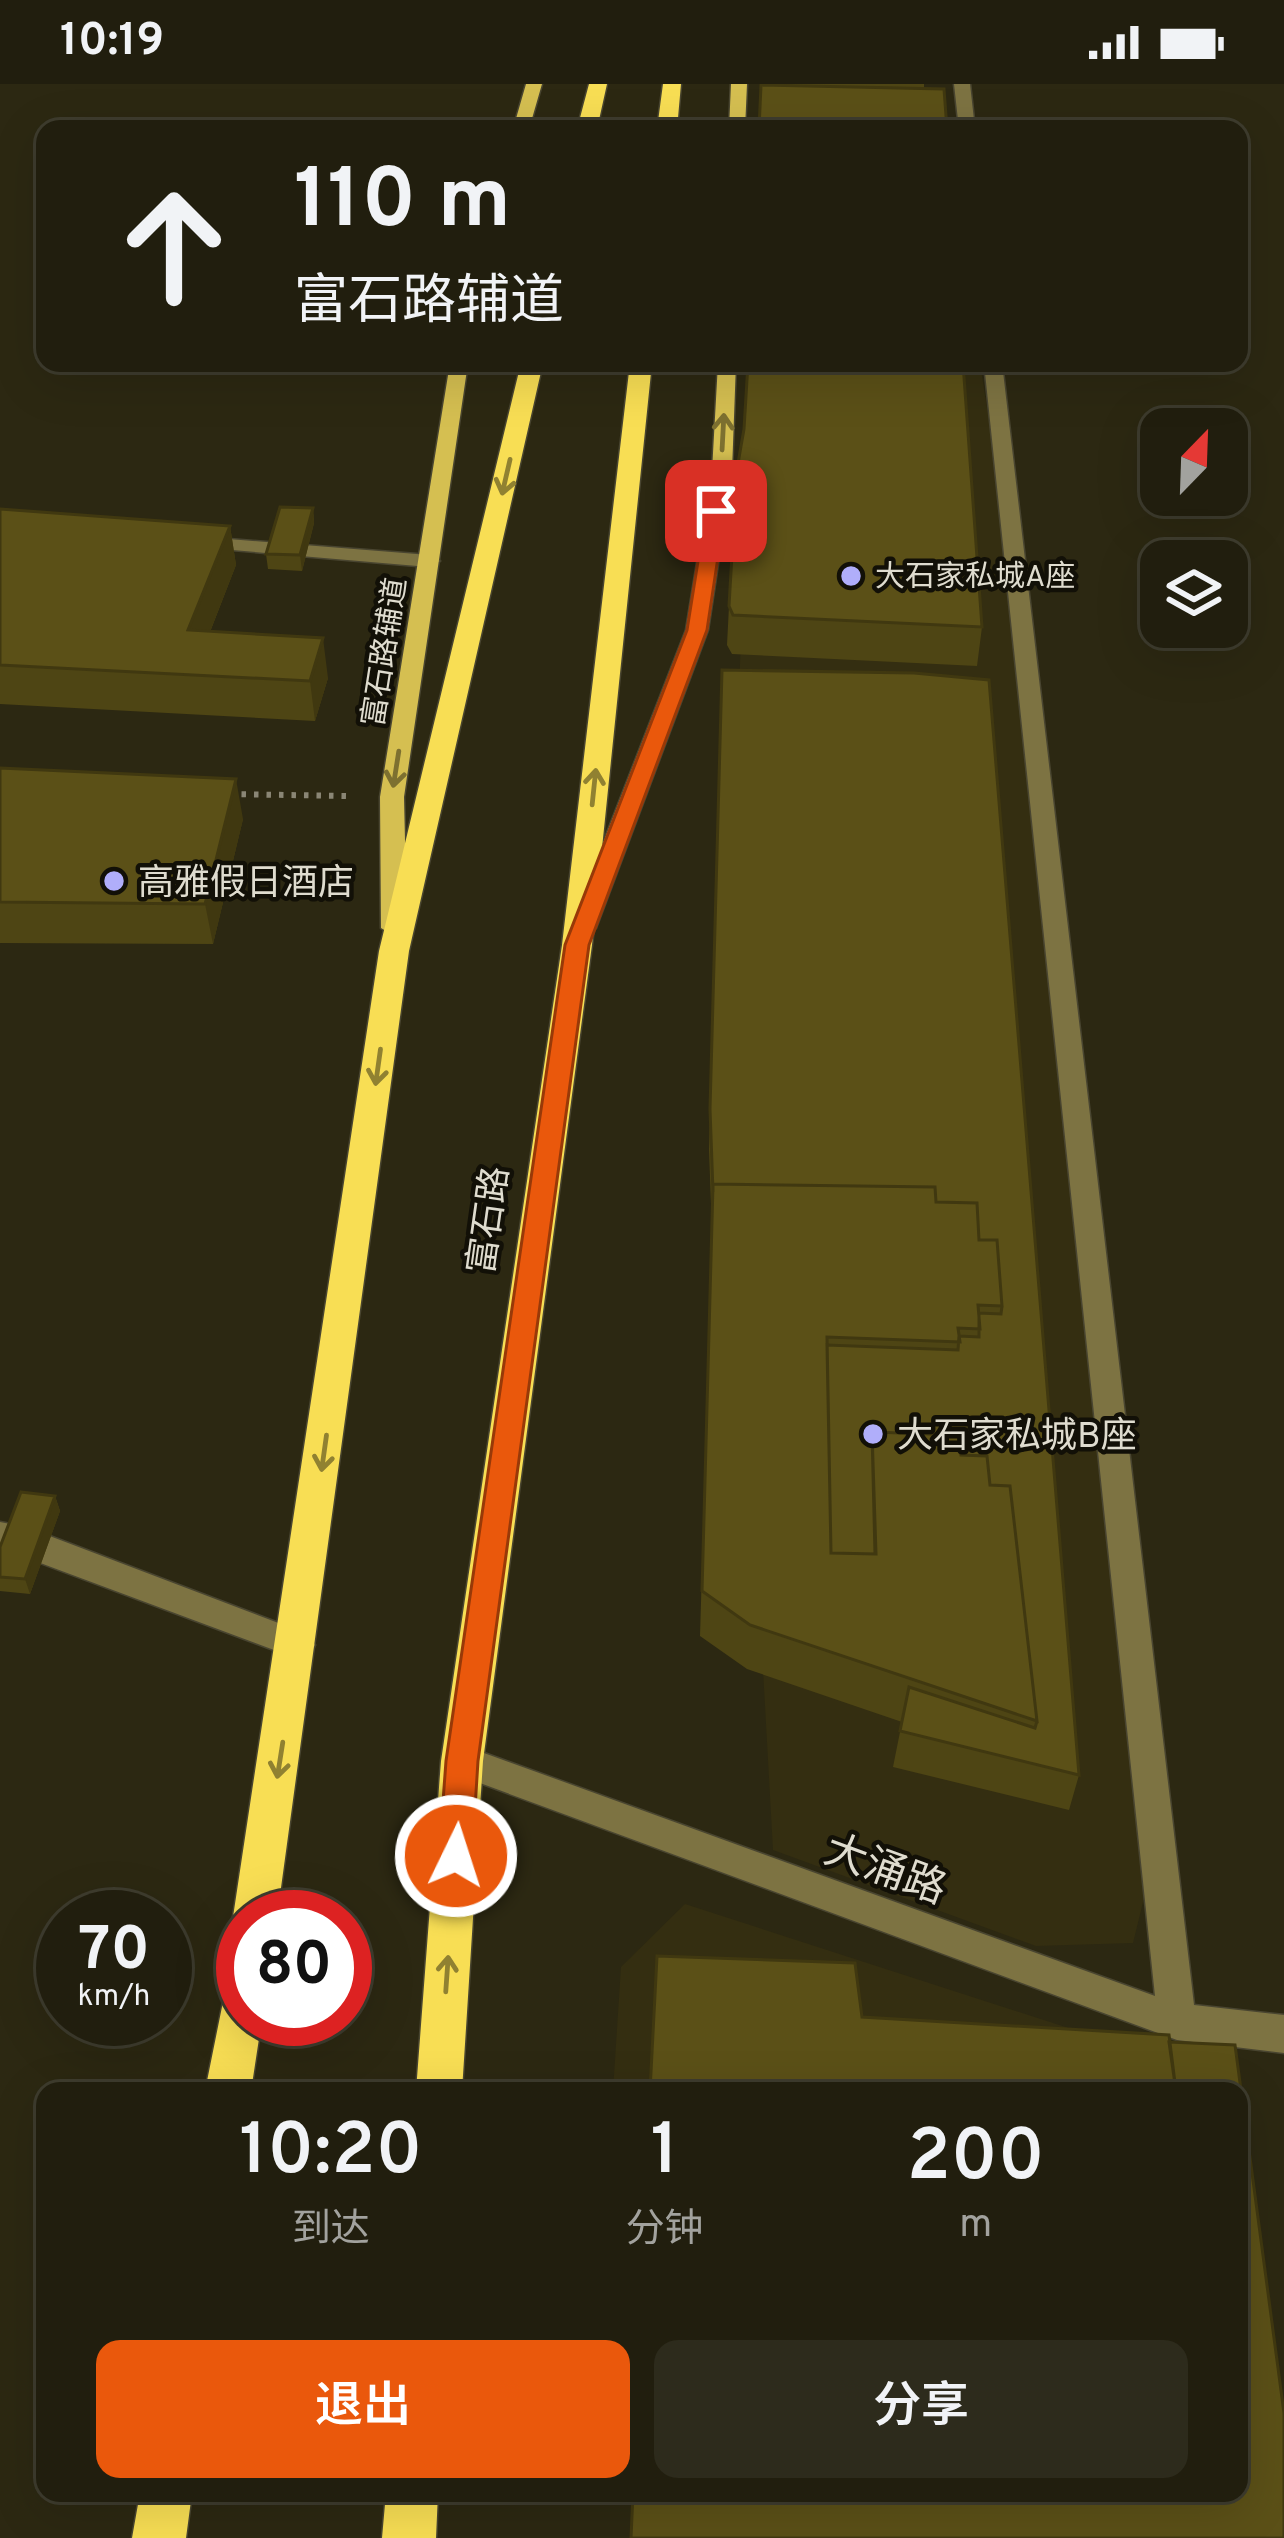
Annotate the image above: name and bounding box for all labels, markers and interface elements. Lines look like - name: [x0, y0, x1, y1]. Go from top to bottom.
- text: 10:19: [60, 14, 164, 71]
- text: 110 m: [294, 151, 511, 257]
- icon: ahead: [96, 168, 252, 324]
- text: 富石路辅道: [294, 270, 564, 339]
- north arrow: [1140, 408, 1248, 516]
- map controls: [1140, 408, 1248, 648]
- one-way arrow: [712, 413, 735, 452]
- one-way arrow: [493, 457, 516, 495]
- pin: [665, 460, 767, 562]
- icon: arrive: [683, 478, 749, 544]
- button: layers: [1140, 540, 1248, 648]
- place label: 大石家私城A座: [875, 560, 1075, 597]
- marker: 大石家私城A座: [838, 563, 864, 589]
- street label: 富石路辅道: [356, 575, 416, 729]
- one-way arrow: [384, 749, 407, 788]
- one-way arrow: [584, 768, 606, 807]
- place label: 高雅假日酒店: [138, 862, 354, 908]
- marker: 高雅假日酒店: [101, 868, 127, 894]
- one-way arrow: [366, 1047, 389, 1086]
- street label: 富石路: [461, 1164, 521, 1277]
- place label: 大石家私城B座: [897, 1415, 1137, 1461]
- marker: 大石家私城B座: [860, 1421, 886, 1447]
- one-way arrow: [313, 1433, 335, 1472]
- one-way arrow: [268, 1740, 291, 1779]
- position arrow: [393, 1793, 519, 1919]
- street label: 大涌路: [816, 1826, 953, 1919]
- speed limit sign: 80: [216, 1890, 372, 2046]
- text: 70: [78, 1915, 150, 1991]
- one-way arrow: [436, 1955, 459, 1994]
- text: km/h: [78, 1979, 150, 2016]
- text: 10:20: [239, 2108, 422, 2200]
- text: 1: [651, 2108, 679, 2200]
- text: 200: [907, 2114, 1045, 2206]
- text: m: [959, 2202, 992, 2251]
- text: 到达: [292, 2207, 370, 2256]
- text: 分钟: [626, 2207, 704, 2256]
- button: 退出: [96, 2340, 630, 2478]
- button: 分享: [654, 2340, 1188, 2478]

